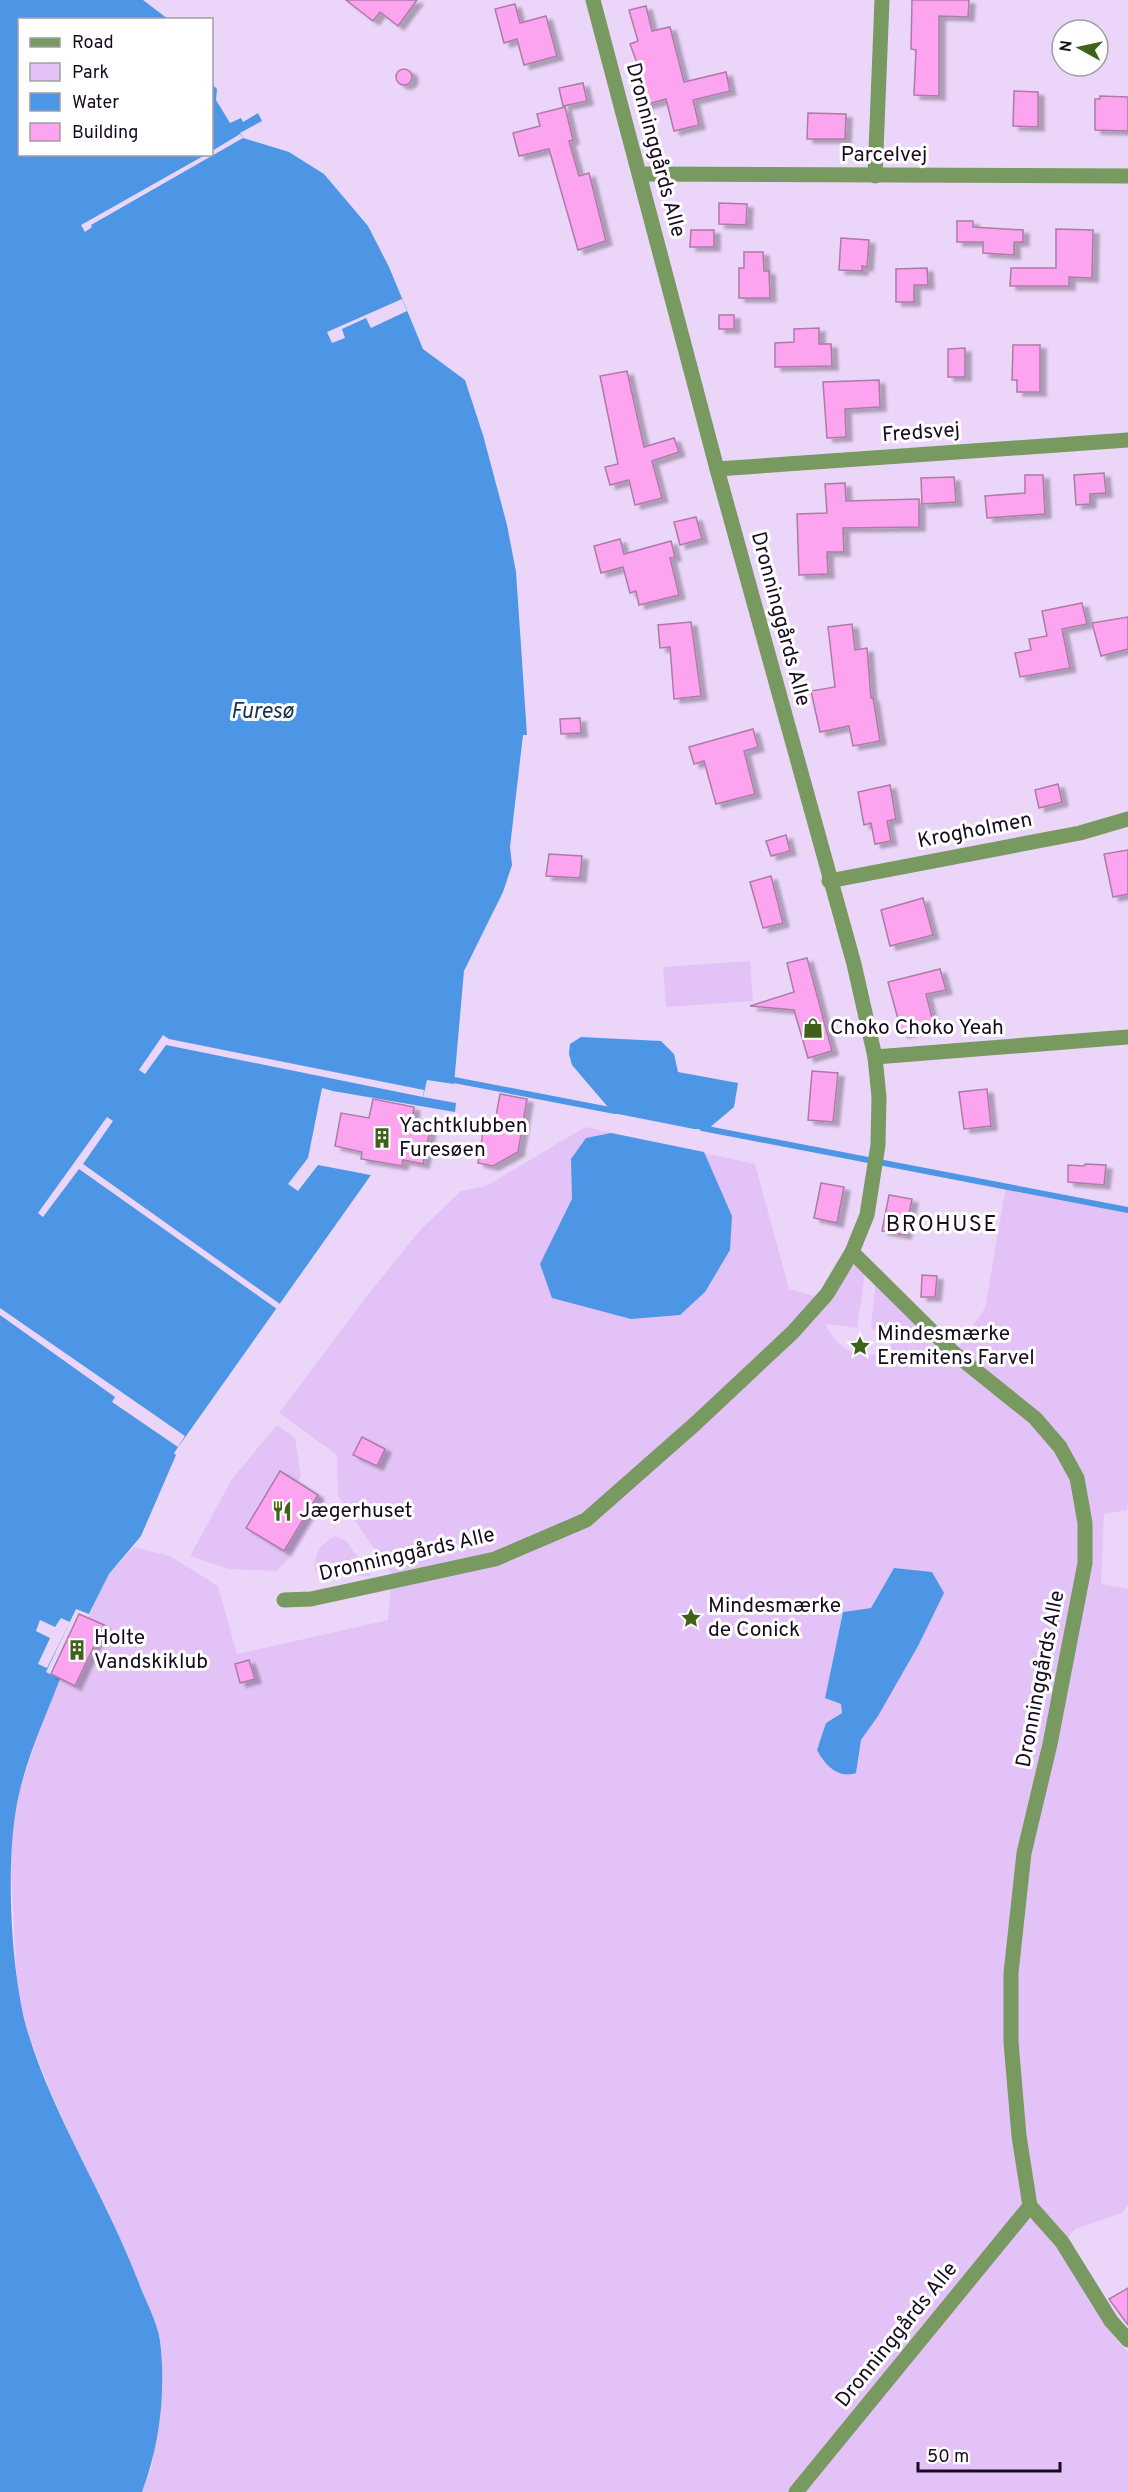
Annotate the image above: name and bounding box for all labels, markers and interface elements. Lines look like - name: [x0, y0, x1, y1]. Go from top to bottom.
- legend: [18, 18, 213, 156]
- north arrow: [1050, 18, 1110, 78]
- text: Road: [72, 32, 114, 55]
- text: N: [1056, 39, 1078, 53]
- street label: Dronninggårds Alle: [619, 60, 691, 240]
- text: Park: [72, 62, 109, 85]
- text: Water: [72, 92, 119, 115]
- text: Building: [72, 122, 138, 145]
- street label: Parcelvej: [841, 142, 927, 169]
- street label: Fredsvej: [881, 417, 961, 449]
- street label: Dronninggårds Alle: [744, 529, 816, 709]
- water label: Furesø: [231, 699, 295, 726]
- street label: Krogholmen: [915, 807, 1035, 855]
- place label: Choko Choko Yeah: [830, 1015, 1004, 1042]
- shop icon: Choko Choko Yeah: [801, 1016, 825, 1040]
- place label: Yachtklubben Furesøen: [399, 1113, 528, 1164]
- building icon: Yachtklubben Furesøen: [370, 1126, 394, 1150]
- district label: BROHUSE: [886, 1212, 998, 1239]
- place label: Mindesmærke Eremitens Farvel: [877, 1321, 1035, 1372]
- place icon: Mindesmærke Eremitens Farvel: [848, 1334, 872, 1358]
- place label: Jægerhuset: [299, 1498, 412, 1525]
- restaurant icon: Jægerhuset: [270, 1499, 294, 1523]
- street label: Dronninggårds Alle: [316, 1522, 498, 1588]
- street label: Dronninggårds Alle: [1011, 1588, 1071, 1770]
- place label: Mindesmærke de Conick: [708, 1593, 841, 1644]
- place icon: Mindesmærke de Conick: [679, 1606, 703, 1630]
- place label: Holte Vandskiklub: [94, 1625, 208, 1676]
- building icon: Holte Vandskiklub: [65, 1638, 89, 1662]
- street label: Dronninggårds Alle: [830, 2257, 964, 2413]
- scale bar: [918, 2435, 1060, 2473]
- text: 50 m: [927, 2446, 969, 2469]

